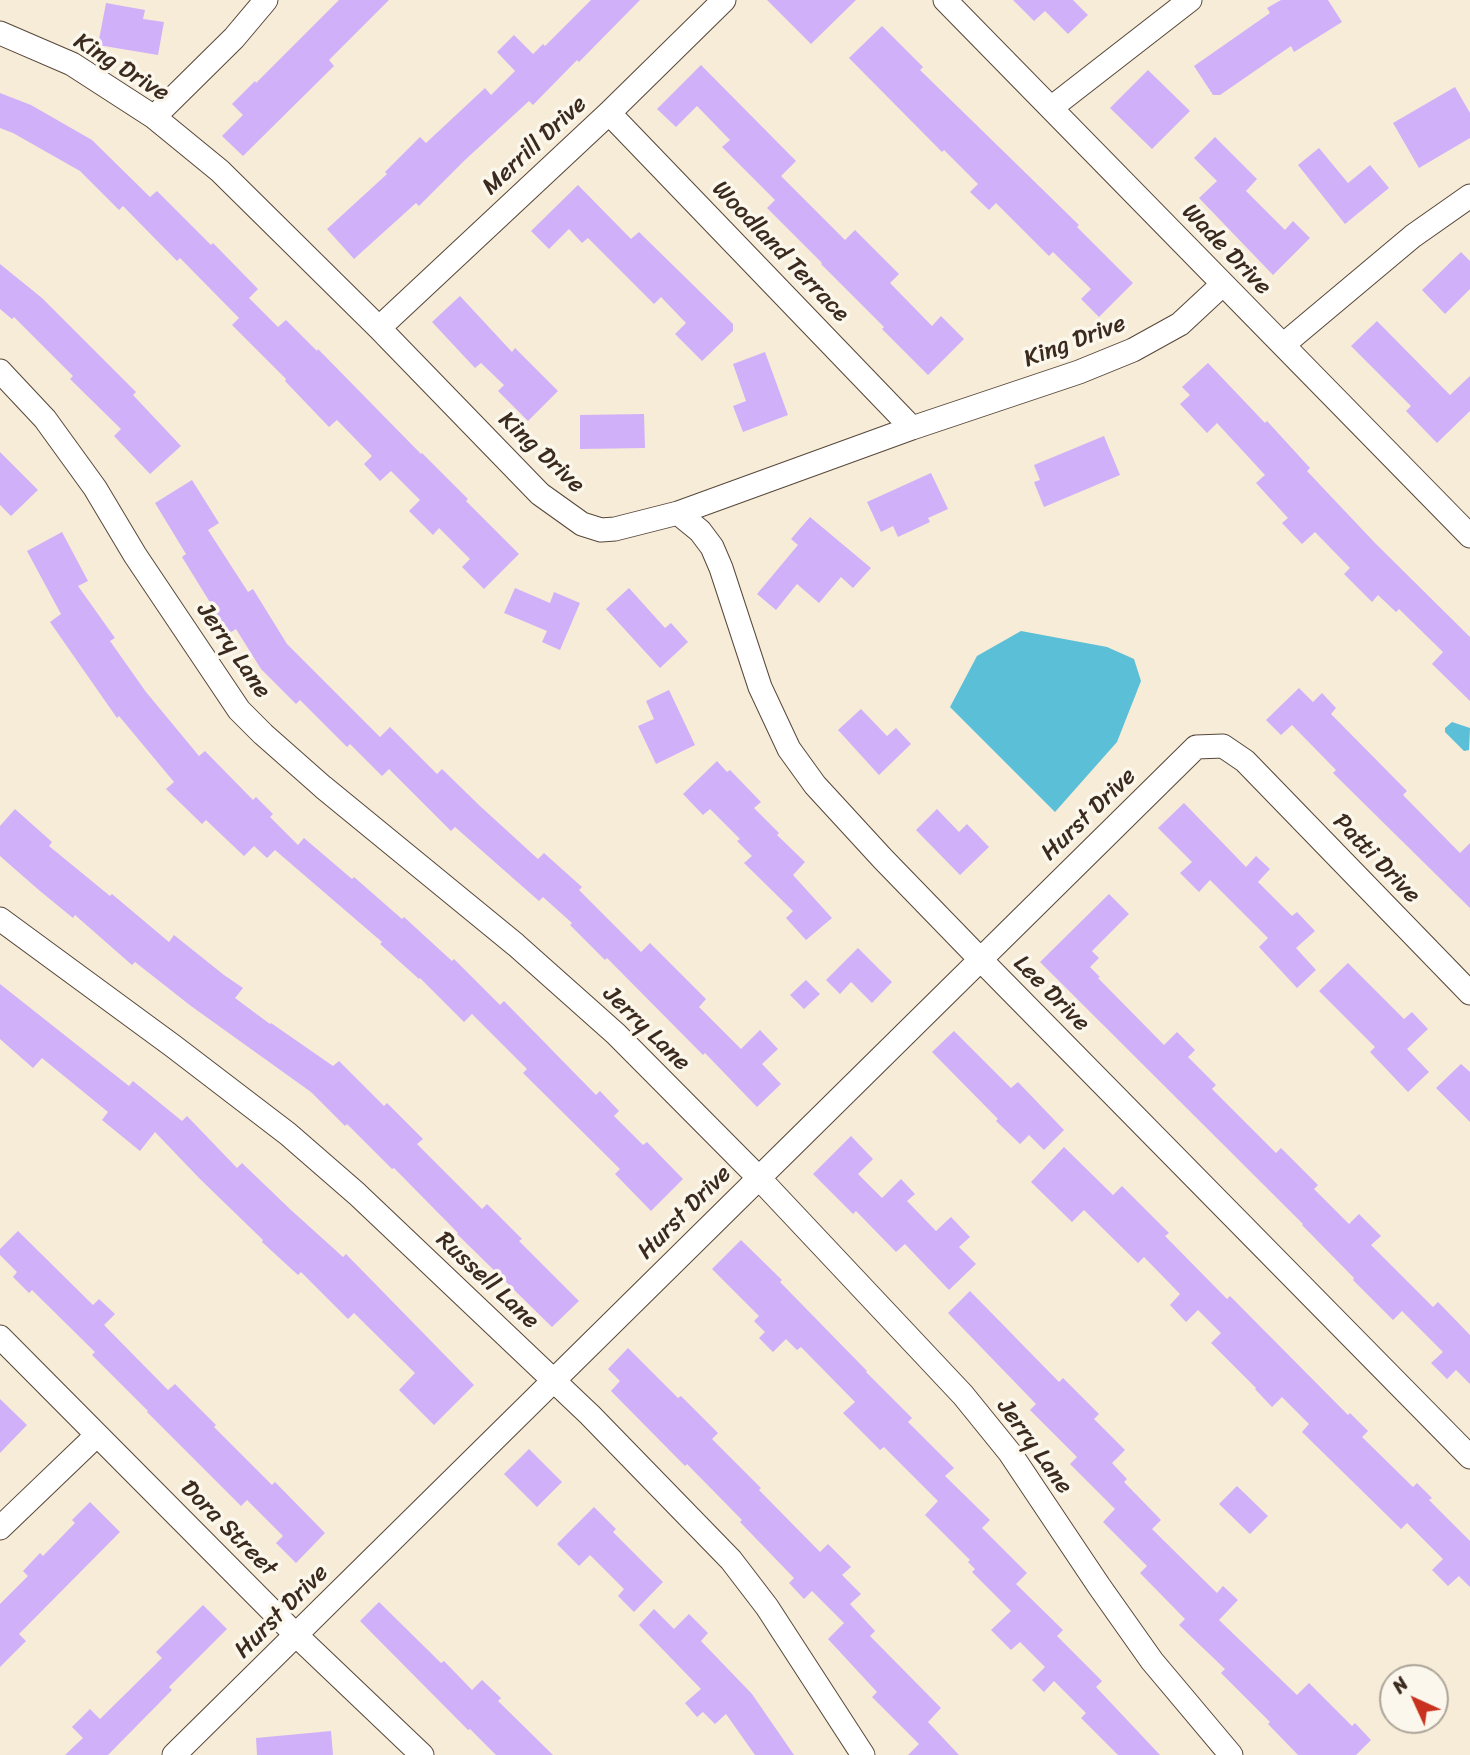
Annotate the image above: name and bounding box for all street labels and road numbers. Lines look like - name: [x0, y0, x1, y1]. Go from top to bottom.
- street label: King Drive: [68, 27, 174, 109]
- street label: Merrill Drive: [477, 90, 593, 202]
- street label: Woodland Terrace: [705, 175, 855, 329]
- street label: Wade Drive: [1175, 198, 1277, 302]
- street label: King Drive: [1020, 309, 1130, 375]
- street label: King Drive: [492, 406, 590, 500]
- street label: Jerry Lane: [190, 598, 276, 704]
- street label: Hurst Drive: [1035, 763, 1143, 867]
- street label: Patti Drive: [1326, 808, 1426, 910]
- street label: Lee Drive: [1007, 950, 1095, 1038]
- street label: Jerry Lane: [596, 980, 696, 1078]
- street label: Hurst Drive: [632, 1160, 738, 1266]
- street label: Russell Lane: [430, 1226, 544, 1336]
- street label: Jerry Lane: [990, 1394, 1078, 1500]
- street label: Dora Street: [174, 1475, 282, 1583]
- street label: Hurst Drive: [229, 1559, 335, 1665]

